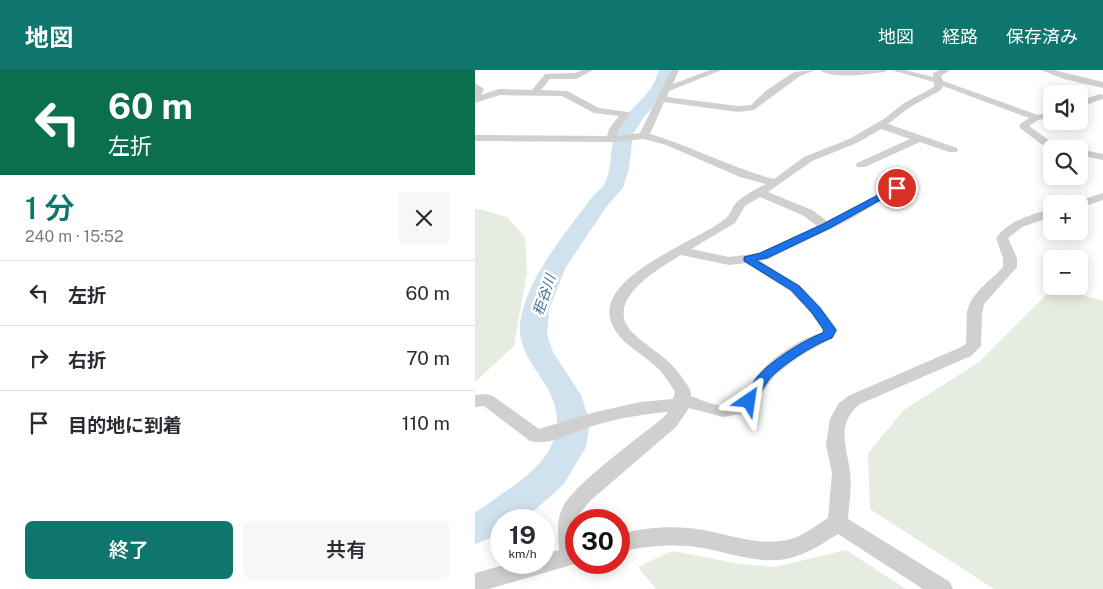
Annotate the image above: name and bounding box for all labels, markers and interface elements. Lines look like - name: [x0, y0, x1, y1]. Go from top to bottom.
- text: 地図: [25, 23, 73, 51]
- text: 地図: [878, 26, 914, 47]
- text: 経路: [942, 26, 978, 47]
- text: 保存済み: [1006, 26, 1078, 47]
- map controls: [1043, 85, 1088, 295]
- button: sound: [1043, 85, 1088, 130]
- text: 60 m: [108, 86, 193, 127]
- icon: left: [25, 90, 90, 155]
- text: 左折: [108, 133, 152, 159]
- button: search: [1043, 140, 1088, 185]
- pin: [876, 167, 918, 209]
- icon: arrive: [883, 174, 911, 202]
- text: 1 分: [25, 190, 75, 226]
- button: close: [398, 192, 450, 244]
- button: +: [1043, 195, 1088, 240]
- text: 240 m · 15:52: [25, 227, 124, 246]
- button: −: [1043, 250, 1088, 295]
- water label: 秬谷川: [530, 271, 559, 317]
- icon: left: [25, 279, 53, 307]
- text: 60 m: [406, 282, 450, 304]
- text: 左折: [68, 284, 106, 306]
- icon: right: [25, 344, 53, 372]
- text: 70 m: [406, 347, 450, 369]
- text: 右折: [68, 349, 106, 371]
- position arrow: [722, 374, 774, 426]
- icon: arrive: [25, 409, 53, 437]
- text: 110 m: [402, 412, 450, 434]
- text: 目的地に到着: [68, 414, 182, 436]
- speed limit sign: 30: [565, 509, 630, 574]
- text: 19: [509, 520, 536, 550]
- button: 終了: [25, 521, 233, 579]
- button: 共有: [243, 521, 450, 579]
- text: km/h: [508, 547, 537, 561]

